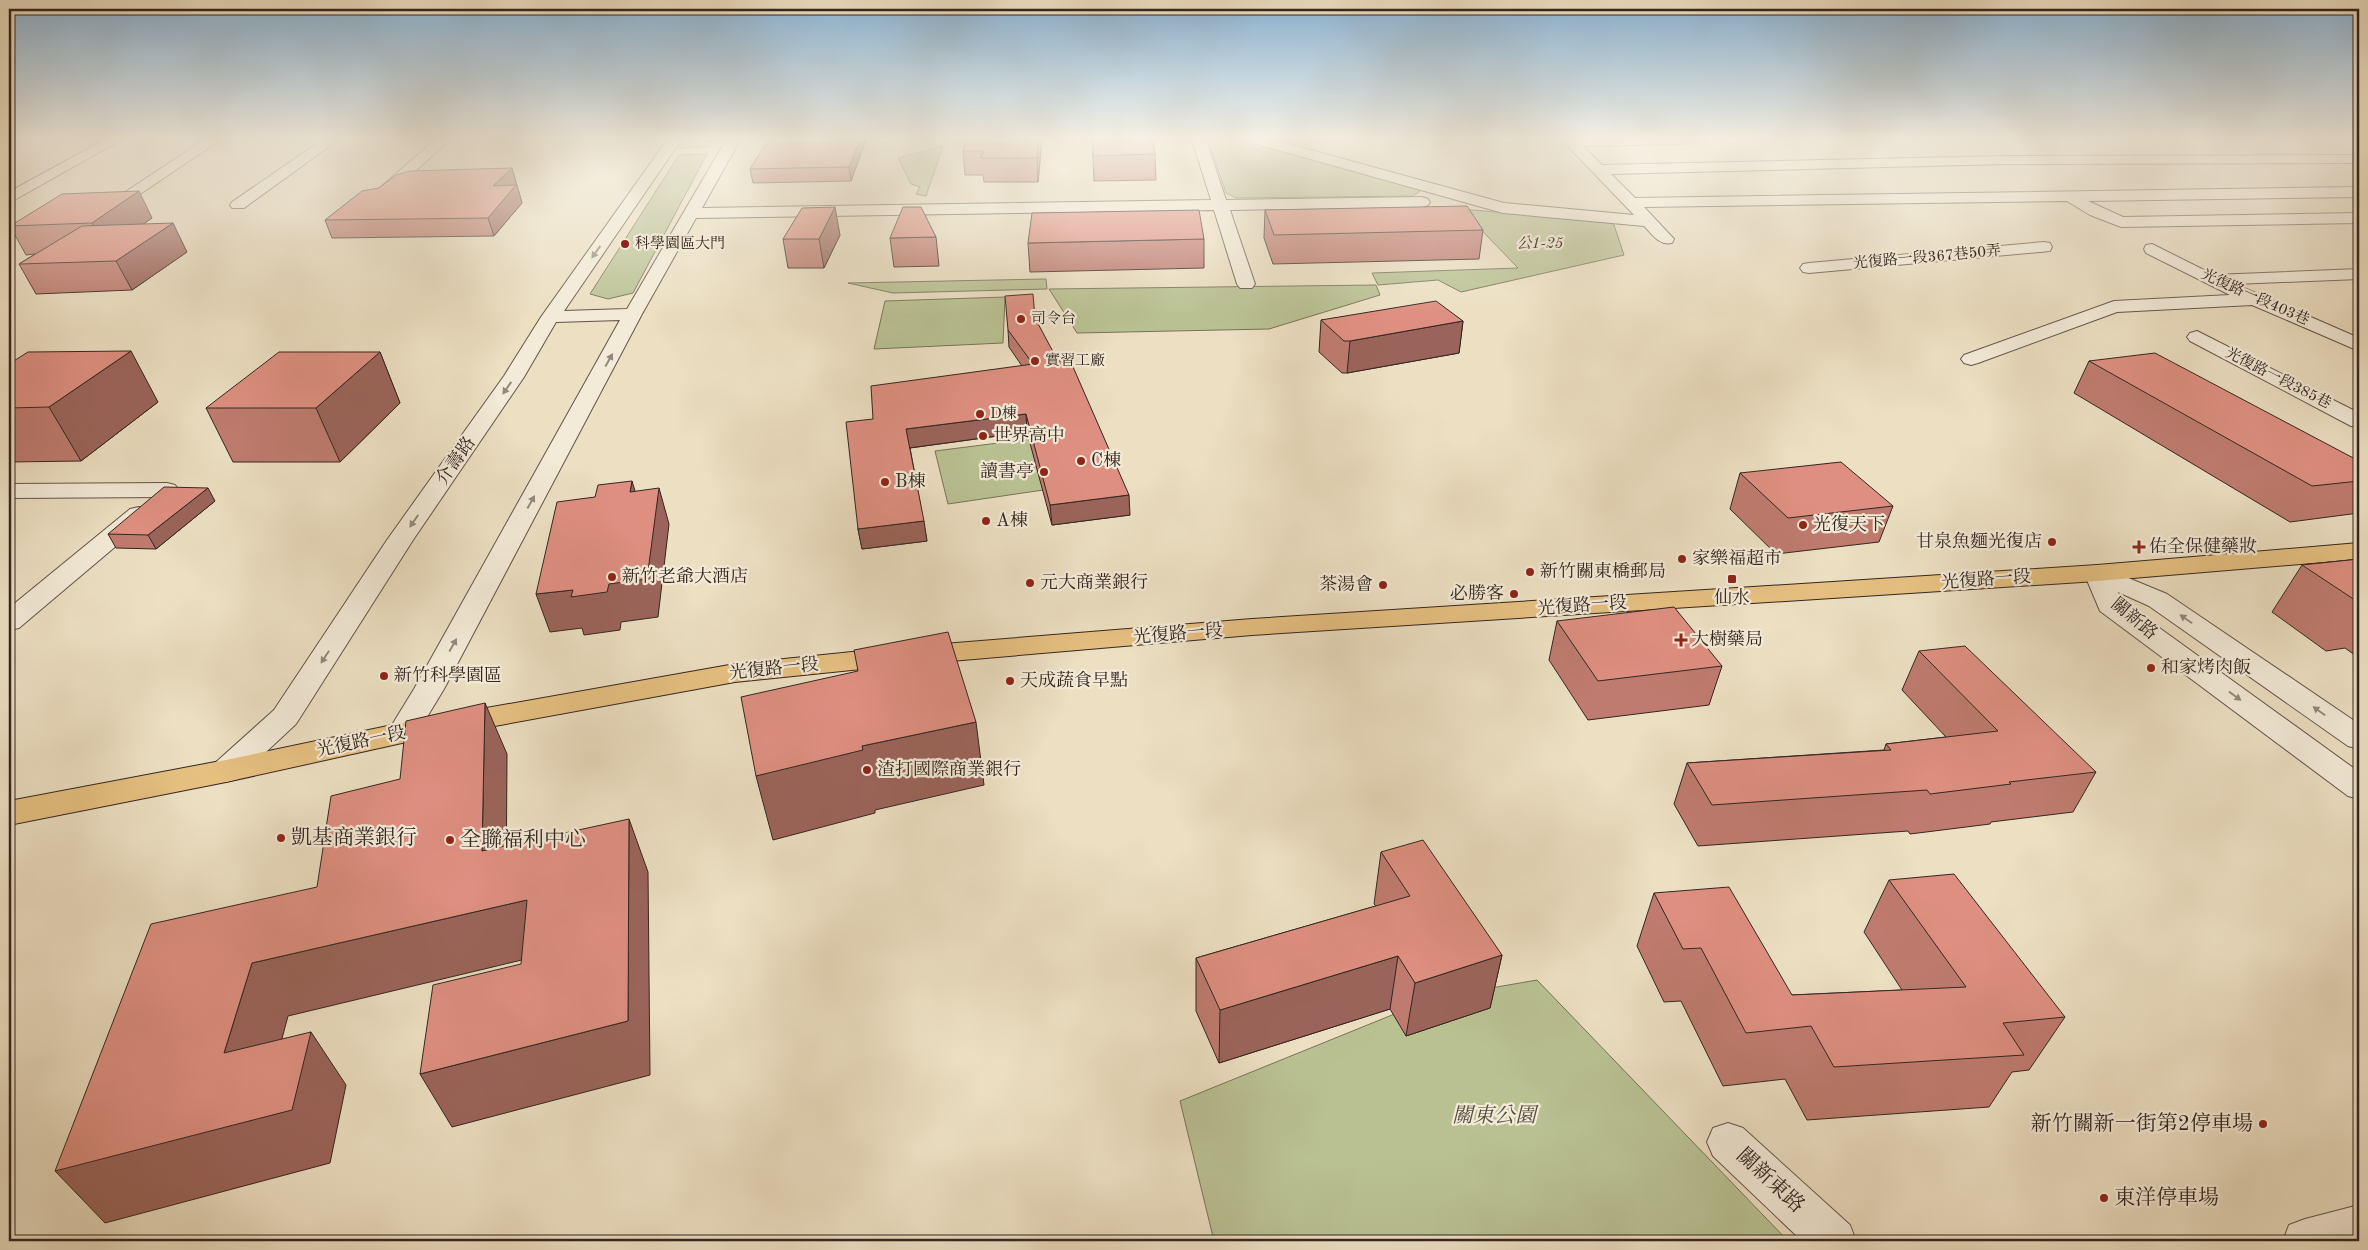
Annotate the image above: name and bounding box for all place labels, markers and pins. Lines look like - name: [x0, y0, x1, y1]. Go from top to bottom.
- place label: 科學園區大門: [635, 235, 725, 252]
- marker: 科學園區大門: [619, 238, 631, 250]
- place label: 司令台: [1031, 310, 1076, 327]
- marker: 司令台: [1015, 313, 1027, 325]
- place label: 實習工廠: [1045, 352, 1105, 369]
- marker: 實習工廠: [1029, 355, 1041, 367]
- place label: D棟: [990, 405, 1017, 422]
- marker: D棟: [974, 408, 986, 420]
- place label: 世界高中: [993, 425, 1065, 445]
- marker: 世界高中: [977, 430, 989, 442]
- place label: C棟: [1091, 450, 1121, 470]
- marker: C棟: [1075, 455, 1087, 467]
- place label: 讀書亭: [980, 461, 1034, 481]
- marker: 讀書亭: [1038, 466, 1050, 478]
- place label: B棟: [895, 471, 925, 491]
- marker: B棟: [879, 476, 891, 488]
- place label: A棟: [996, 510, 1028, 530]
- place label: 光復天下: [1813, 514, 1885, 534]
- marker: A棟: [980, 515, 992, 527]
- marker: 光復天下: [1797, 519, 1809, 531]
- place label: 甘泉魚麵光復店: [1916, 531, 2042, 551]
- marker: 甘泉魚麵光復店: [2046, 536, 2058, 548]
- place label: 佑全保健藥妝: [2149, 536, 2257, 556]
- marker: 佑全保健藥妝: [2133, 541, 2145, 553]
- place label: 家樂福超市: [1692, 548, 1782, 568]
- marker: 家樂福超市: [1676, 553, 1688, 565]
- place label: 新竹關東橋郵局: [1540, 561, 1666, 581]
- place label: 新竹老爺大酒店: [622, 566, 748, 586]
- marker: 新竹關東橋郵局: [1524, 566, 1536, 578]
- marker: 新竹老爺大酒店: [606, 571, 618, 583]
- place label: 元大商業銀行: [1040, 572, 1148, 592]
- marker: 仙水: [1726, 573, 1738, 585]
- place label: 茶湯會: [1319, 574, 1373, 594]
- marker: 元大商業銀行: [1024, 577, 1036, 589]
- marker: 茶湯會: [1377, 579, 1389, 591]
- place label: 必勝客: [1450, 583, 1504, 603]
- place label: 仙水: [1714, 587, 1750, 607]
- marker: 必勝客: [1508, 588, 1520, 600]
- place label: 大樹藥局: [1691, 629, 1763, 649]
- marker: 大樹藥局: [1675, 634, 1687, 646]
- place label: 和家烤肉飯: [2161, 657, 2251, 677]
- marker: 和家烤肉飯: [2145, 662, 2157, 674]
- place label: 新竹科學園區: [394, 665, 502, 685]
- marker: 新竹科學園區: [378, 670, 390, 682]
- place label: 天成蔬食早點: [1020, 670, 1128, 690]
- marker: 天成蔬食早點: [1004, 675, 1016, 687]
- place label: 渣打國際商業銀行: [877, 759, 1021, 779]
- marker: 渣打國際商業銀行: [861, 764, 873, 776]
- place label: 凱基商業銀行: [291, 826, 417, 849]
- place label: 全聯福利中心: [460, 828, 586, 851]
- marker: 凱基商業銀行: [275, 832, 287, 844]
- marker: 全聯福利中心: [444, 834, 456, 846]
- place label: 新竹關新一街第2停車場: [2031, 1112, 2253, 1135]
- marker: 新竹關新一街第2停車場: [2257, 1118, 2269, 1130]
- place label: 東洋停車場: [2114, 1186, 2219, 1209]
- marker: 東洋停車場: [2098, 1192, 2110, 1204]

